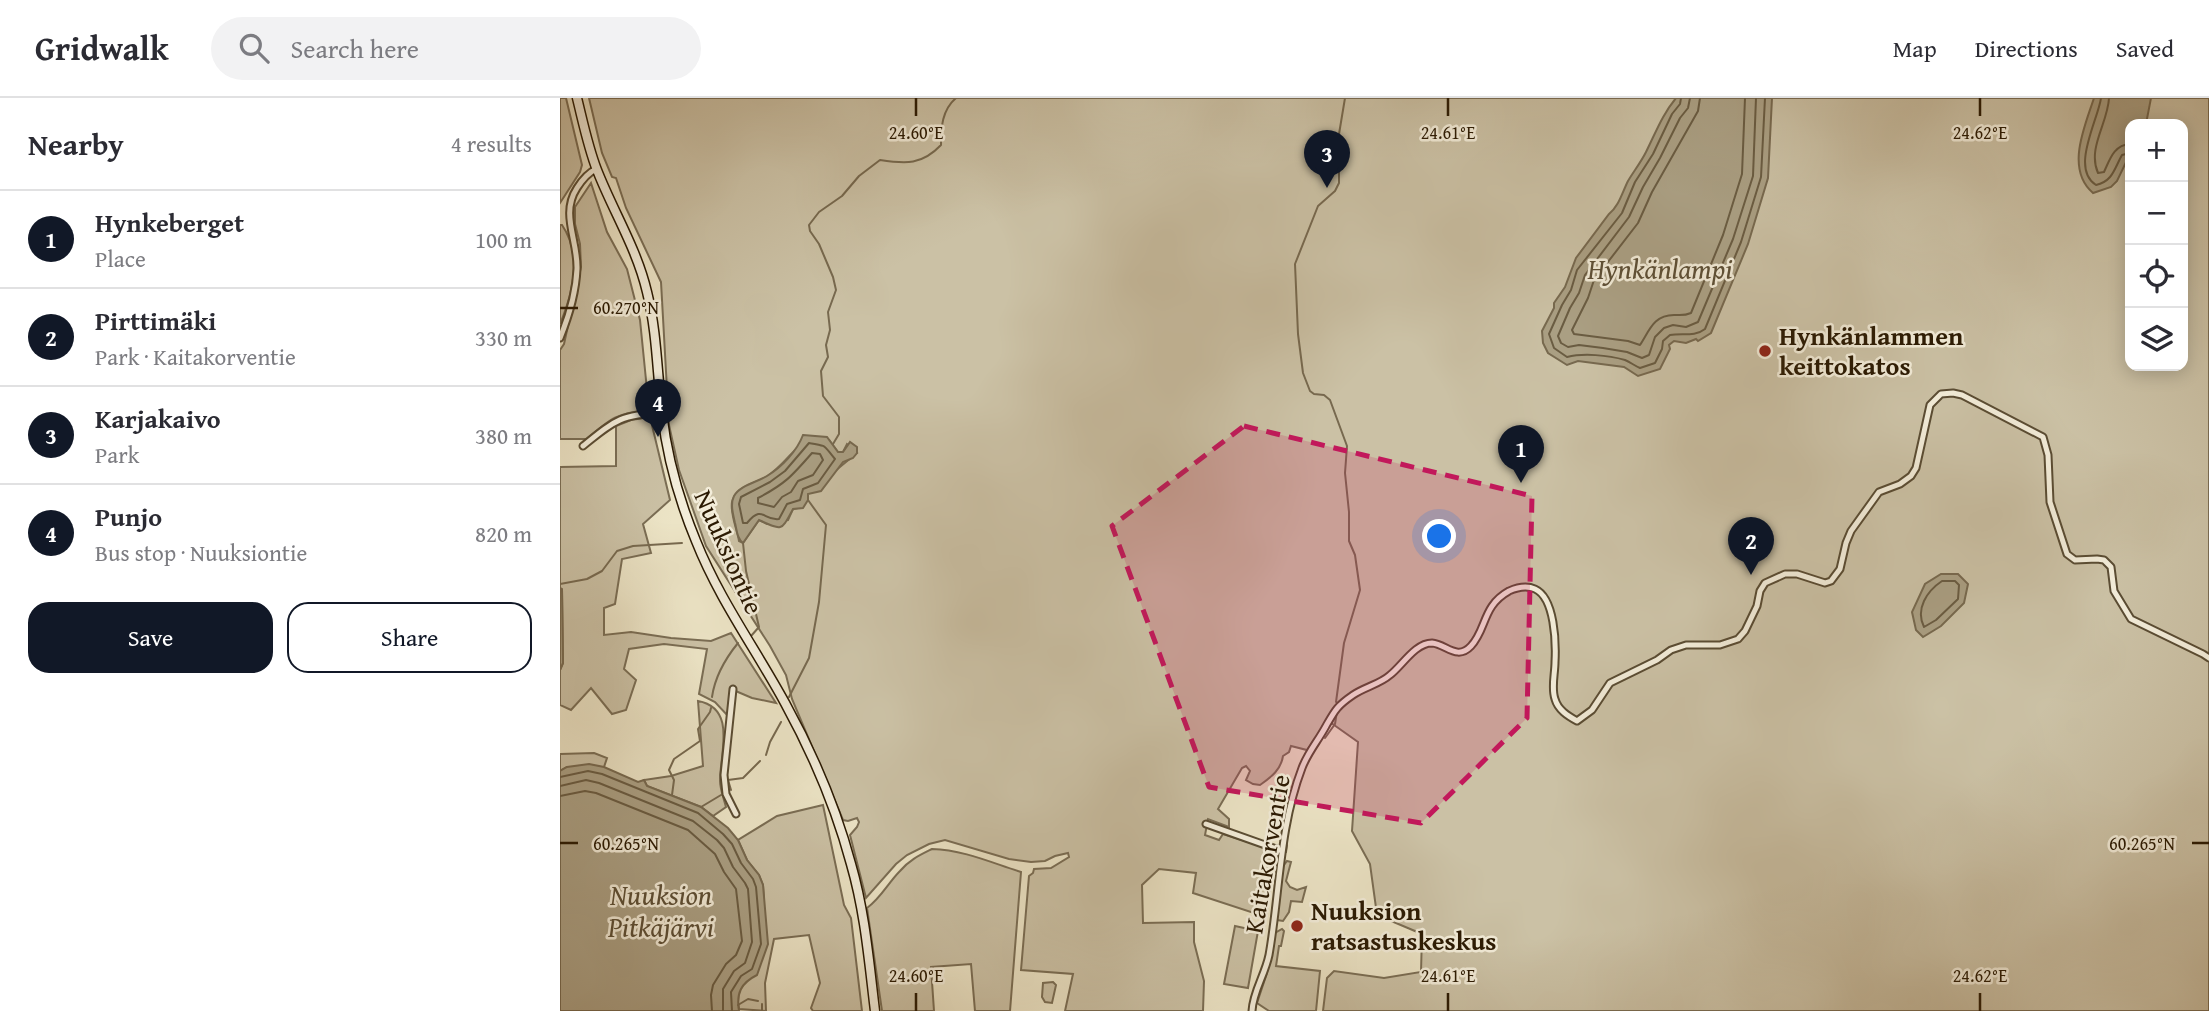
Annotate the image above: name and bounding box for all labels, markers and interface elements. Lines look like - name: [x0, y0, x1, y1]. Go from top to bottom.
- search box: [211, 17, 701, 80]
- text: Gridwalk: [35, 24, 169, 72]
- icon: search: [235, 29, 273, 67]
- text: Search here: [291, 29, 419, 68]
- text: Map: [1893, 31, 1937, 66]
- text: Directions: [1975, 31, 2078, 66]
- text: Saved: [2116, 31, 2174, 66]
- text: 24.60°E: [889, 119, 943, 146]
- text: 24.61°E: [1421, 119, 1475, 146]
- text: 24.62°E: [1953, 119, 2007, 146]
- map controls: [2125, 119, 2188, 371]
- button: +: [2125, 119, 2188, 182]
- text: Nearby: [28, 122, 124, 166]
- text: 4 results: [451, 127, 532, 160]
- pin: 3: [1304, 130, 1350, 188]
- button: −: [2125, 182, 2188, 245]
- text: Hynkeberget: [95, 203, 244, 242]
- text: 1: [45, 223, 57, 256]
- text: 100 m: [475, 223, 532, 256]
- text: Place: [95, 242, 146, 275]
- button: locate: [2125, 245, 2188, 308]
- water label: Hynkänlampi: [1586, 248, 1733, 289]
- text: 60.270°N: [593, 294, 659, 321]
- text: Pirttimäki: [95, 301, 216, 340]
- button: layers: [2125, 308, 2188, 371]
- place label: Hynkänlammen keittokatos: [1779, 316, 1964, 385]
- text: 2: [45, 321, 57, 354]
- text: 330 m: [475, 321, 532, 354]
- text: Park · Kaitakorventie: [95, 340, 296, 373]
- marker: Hynkänlammen keittokatos: [1757, 343, 1773, 359]
- pin: 4: [635, 379, 681, 437]
- text: Karjakaivo: [95, 399, 221, 438]
- text: 3: [45, 419, 57, 452]
- text: 380 m: [475, 419, 532, 452]
- pin: 1: [1498, 425, 1544, 483]
- text: Park: [95, 438, 139, 471]
- street label: Nuuksiontie: [685, 483, 774, 620]
- text: Punjo: [95, 497, 162, 536]
- text: 4: [45, 517, 57, 550]
- text: 820 m: [475, 517, 532, 550]
- pin: 2: [1728, 517, 1774, 575]
- your location: [1422, 519, 1456, 553]
- text: Bus stop · Nuuksiontie: [95, 536, 307, 569]
- button: Save: [28, 602, 273, 673]
- button: Share: [287, 602, 532, 673]
- street label: Kaitakorventie: [1233, 771, 1300, 937]
- text: 60.265°N: [593, 830, 659, 857]
- text: 60.265°N: [2109, 830, 2175, 857]
- water label: Nuuksion Pitkäjärvi: [607, 874, 714, 947]
- place label: Nuuksion ratsastuskeskus: [1311, 891, 1497, 960]
- marker: Nuuksion ratsastuskeskus: [1289, 918, 1305, 934]
- text: 24.60°E: [889, 962, 943, 989]
- text: 24.61°E: [1421, 962, 1475, 989]
- text: 24.62°E: [1953, 962, 2007, 989]

